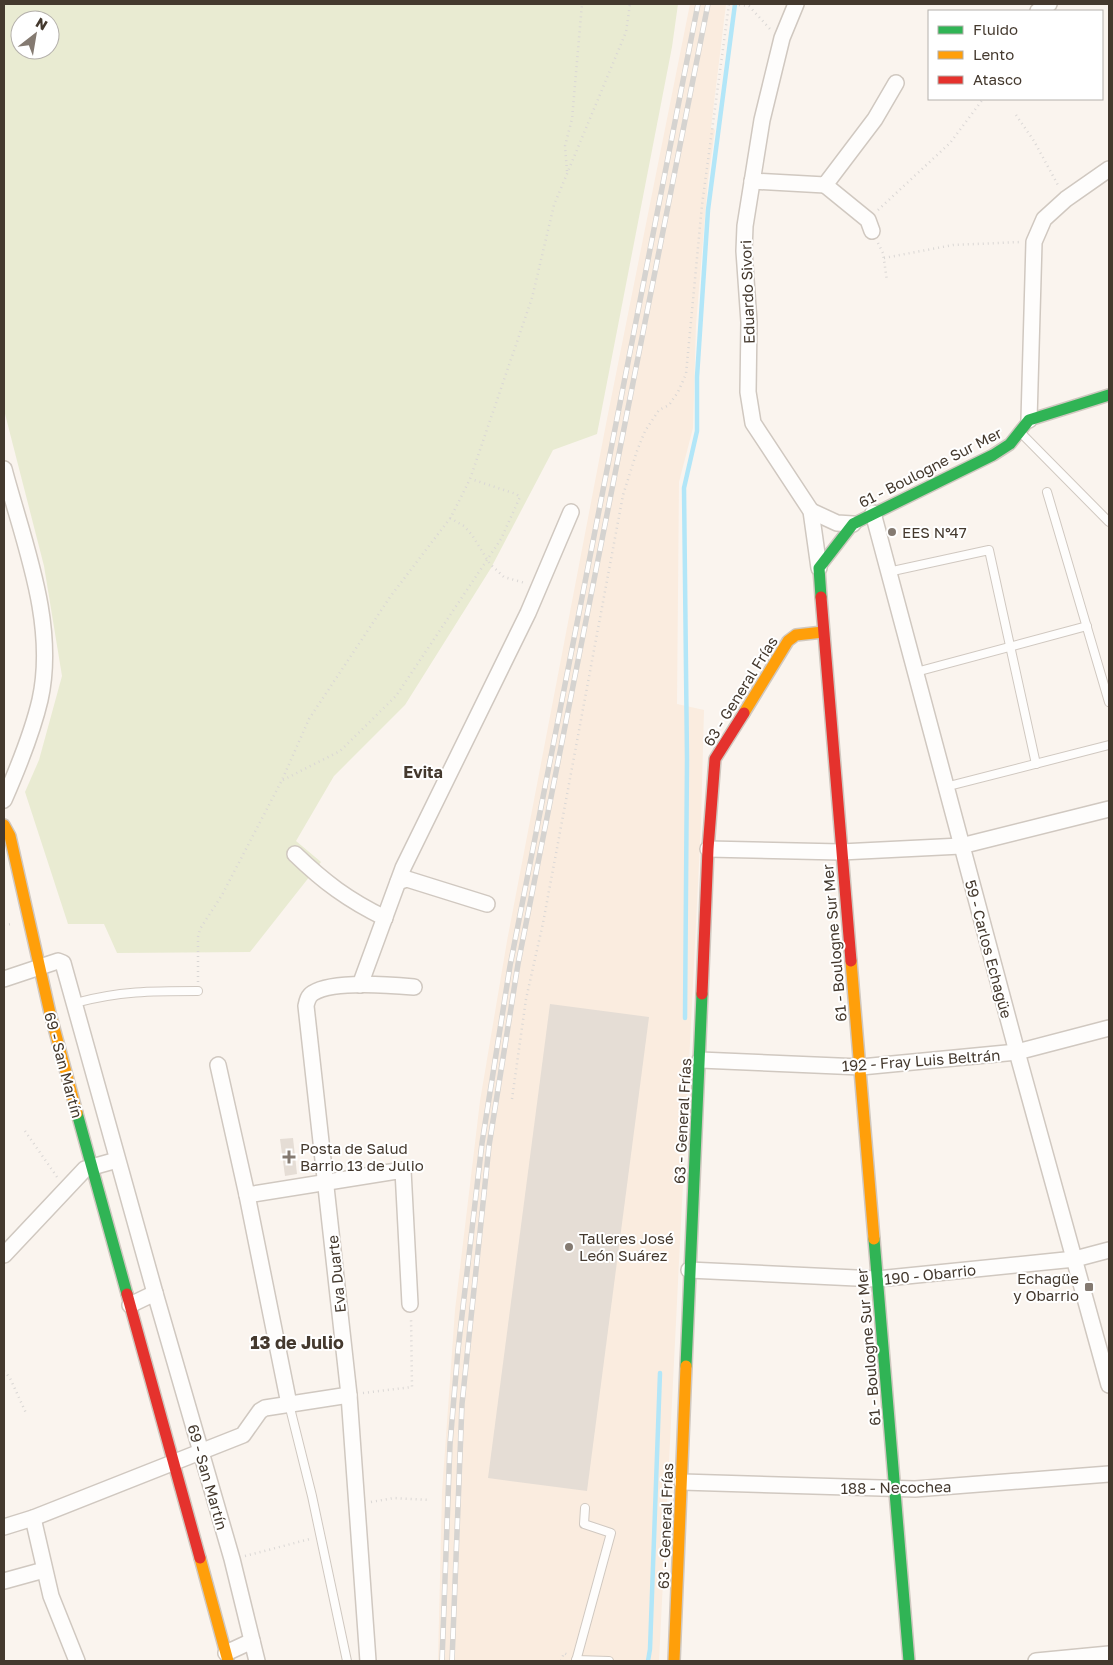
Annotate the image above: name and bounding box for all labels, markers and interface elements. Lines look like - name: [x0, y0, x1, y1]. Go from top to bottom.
- north arrow: [10, 10, 60, 60]
- legend: [928, 10, 1103, 100]
- text: N: [33, 13, 51, 33]
- text: Fluido: [973, 20, 1018, 38]
- text: Lento: [973, 45, 1014, 63]
- text: Atasco: [973, 70, 1022, 88]
- street label: Eduardo Sivori: [736, 240, 758, 344]
- street label: 61 - Boulogne Sur Mer: [856, 423, 1005, 511]
- place label: EES N°47: [902, 523, 967, 541]
- marker: EES N°47: [886, 526, 898, 538]
- street label: 63 - General Frías: [699, 633, 781, 749]
- district label: Evita: [403, 762, 443, 782]
- street label: 61 - Boulogne Sur Mer: [818, 863, 850, 1022]
- street label: 59 - Carlos Echagüe: [962, 878, 1016, 1021]
- street label: 69 - San Martín: [41, 1010, 87, 1120]
- street label: 192 - Fray Luis Beltrán: [841, 1045, 1001, 1075]
- street label: 63 - General Frías: [670, 1057, 694, 1184]
- place label: Posta de Salud Barrio 13 de Julio: [300, 1139, 424, 1174]
- marker: Posta de Salud Barrio 13 de Julio: [282, 1150, 296, 1164]
- place label: Talleres José León Suárez: [579, 1229, 674, 1264]
- street label: Eva Duarte: [323, 1234, 349, 1314]
- marker: Talleres José León Suárez: [563, 1241, 575, 1253]
- street label: 190 - Obarrio: [883, 1260, 977, 1288]
- street label: 61 - Boulogne Sur Mer: [852, 1267, 884, 1426]
- place label: Echagüe y Obarrio: [1013, 1269, 1079, 1304]
- marker: Echagüe y Obarrio: [1083, 1281, 1095, 1293]
- district label: 13 de Julio: [250, 1331, 344, 1353]
- street label: 69 - San Martín: [184, 1422, 232, 1532]
- street label: 63 - General Frías: [654, 1463, 676, 1589]
- street label: 188 - Necochea: [841, 1477, 951, 1497]

